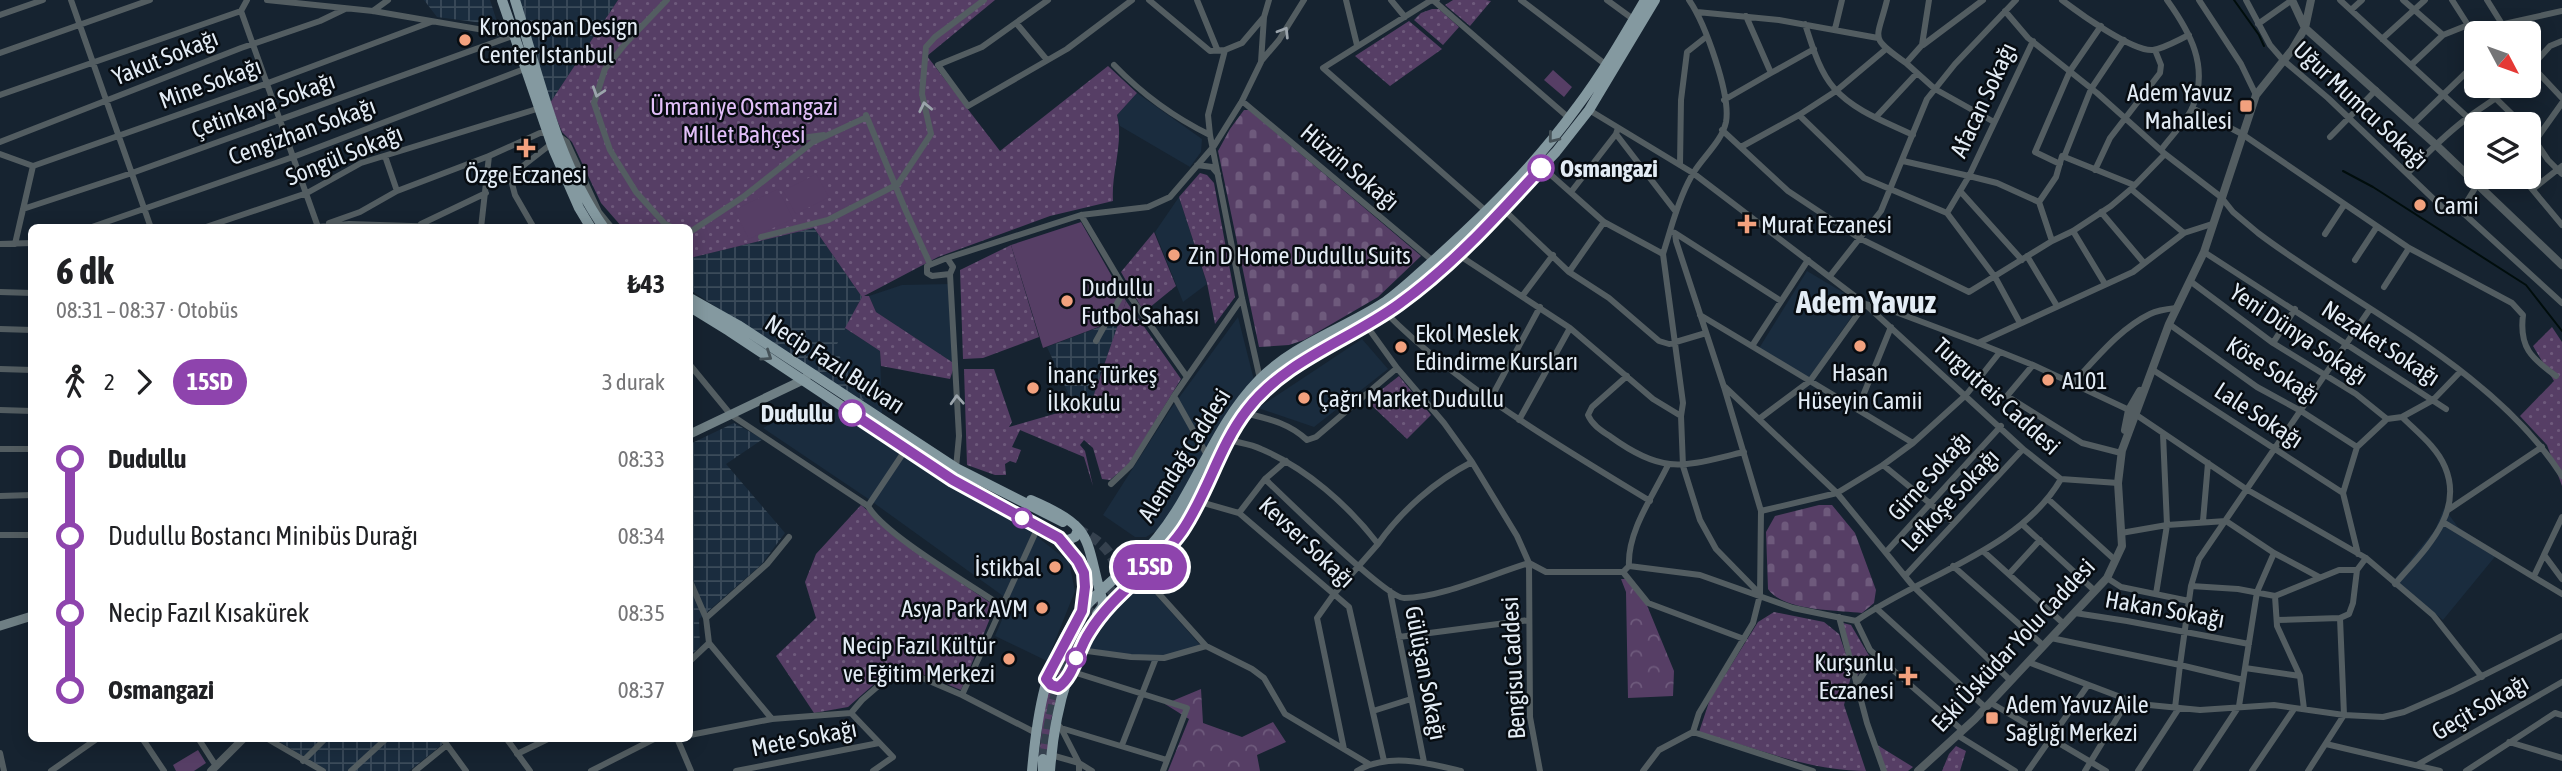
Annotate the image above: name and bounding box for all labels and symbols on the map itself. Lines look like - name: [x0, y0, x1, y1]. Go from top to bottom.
- place label: Kronospan Design Center Istanbul: [479, 13, 638, 68]
- north arrow: [2464, 21, 2541, 98]
- street label: Yakut Sokağı: [108, 24, 222, 90]
- one-way arrow: [1275, 27, 1288, 40]
- marker: Kronospan Design Center Istanbul: [457, 32, 473, 48]
- street label: Uğur Mumcu Sokağı: [2288, 36, 2434, 174]
- street label: Afacan Sokağı: [1945, 38, 2021, 162]
- street label: Mine Sokağı: [155, 52, 265, 114]
- street label: Çetinkaya Sokağı: [188, 67, 338, 143]
- place label: Adem Yavuz Mahallesi: [2127, 79, 2232, 134]
- one-way arrow: [592, 86, 606, 98]
- street label: Cengizhan Sokağı: [225, 92, 379, 170]
- park label: Ümraniye Osmangazi Millet Bahçesi: [650, 93, 838, 148]
- marker: Adem Yavuz Mahallesi: [2238, 98, 2254, 114]
- one-way arrow: [919, 101, 933, 113]
- street label: Hüzün Sokağı: [1296, 118, 1404, 216]
- street label: Songül Sokağı: [282, 119, 406, 191]
- one-way arrow: [1549, 130, 1561, 143]
- marker: Özge Eczanesi: [518, 140, 534, 156]
- marker: Osmangazi: [1528, 155, 1554, 181]
- place label: Osmangazi: [1560, 155, 1658, 182]
- place label: Özge Eczanesi: [465, 161, 587, 188]
- place label: Cami: [2434, 192, 2479, 219]
- marker: Cami: [2412, 197, 2428, 213]
- place label: Murat Eczanesi: [1761, 211, 1892, 238]
- marker: Murat Eczanesi: [1739, 216, 1755, 232]
- place label: Zin D Home Dudullu Suits: [1188, 242, 1411, 269]
- marker: Zin D Home Dudullu Suits: [1166, 247, 1182, 263]
- place label: Dudullu Futbol Sahası: [1081, 274, 1199, 329]
- street label: Yeni Dünya Sokağı: [2225, 278, 2373, 390]
- district label: Adem Yavuz: [1795, 283, 1937, 320]
- marker: Dudullu Futbol Sahası: [1059, 293, 1075, 309]
- street label: Nezaket Sokağı: [2317, 295, 2445, 391]
- street label: Necip Fazıl Bulvarı: [760, 309, 910, 419]
- place label: Ekol Meslek Edindirme Kursları: [1415, 320, 1578, 375]
- street label: Köse Sokağı: [2222, 331, 2324, 409]
- street label: Turgutreis Caddesi: [1928, 332, 2066, 460]
- marker: Hasan Hüseyin Camii: [1852, 338, 1868, 354]
- marker: Ekol Meslek Edindirme Kursları: [1393, 339, 1409, 355]
- one-way arrow: [760, 348, 773, 361]
- place label: Hasan Hüseyin Camii: [1797, 359, 1923, 414]
- place label: İnanç Türkeş İlkokulu: [1047, 361, 1157, 416]
- place label: A101: [2062, 367, 2108, 394]
- marker: A101: [2040, 372, 2056, 388]
- street label: Lale Sokağı: [2210, 377, 2308, 453]
- marker: İnanç Türkeş İlkokulu: [1025, 380, 1041, 396]
- street label: Alemdağ Caddesi: [1132, 383, 1236, 527]
- place label: Çağrı Market Dudullu: [1318, 385, 1504, 412]
- marker: Çağrı Market Dudullu: [1296, 390, 1312, 406]
- one-way arrow: [950, 394, 965, 405]
- place label: Dudullu: [761, 400, 833, 427]
- marker: Dudullu: [839, 400, 865, 426]
- street label: Girne Sokağı: [1882, 426, 1976, 526]
- street label: Lefkoşe Sokağı: [1896, 443, 2004, 557]
- street label: Kevser Sokağı: [1254, 491, 1360, 593]
- unlabelled marker: [1012, 508, 1032, 528]
- line badge: 15SD: [1101, 544, 1199, 590]
- street label: Eski Üsküdar Yolu Caddesi: [1926, 553, 2100, 737]
- place label: İstikbal: [975, 554, 1042, 581]
- marker: İstikbal: [1047, 559, 1063, 575]
- street label: Hakan Sokağı: [2103, 585, 2227, 633]
- place label: Asya Park AVM: [901, 595, 1028, 622]
- street label: Bengisu Caddesi: [1496, 596, 1530, 740]
- marker: Asya Park AVM: [1034, 600, 1050, 616]
- street label: Gülüşan Sokağı: [1400, 604, 1452, 742]
- place label: Necip Fazıl Kültür ve Eğitim Merkezi: [842, 632, 996, 687]
- unlabelled marker: [1066, 648, 1086, 668]
- place label: Kurşunlu Eczanesi: [1814, 649, 1894, 704]
- marker: Necip Fazıl Kültür ve Eğitim Merkezi: [1001, 651, 1017, 667]
- marker: Kurşunlu Eczanesi: [1900, 668, 1916, 684]
- street label: Geçit Sokağı: [2427, 669, 2533, 745]
- place label: Adem Yavuz Aile Sağlığı Merkezi: [2006, 691, 2149, 746]
- marker: Adem Yavuz Aile Sağlığı Merkezi: [1984, 710, 2000, 726]
- street label: Mete Sokağı: [749, 715, 859, 761]

